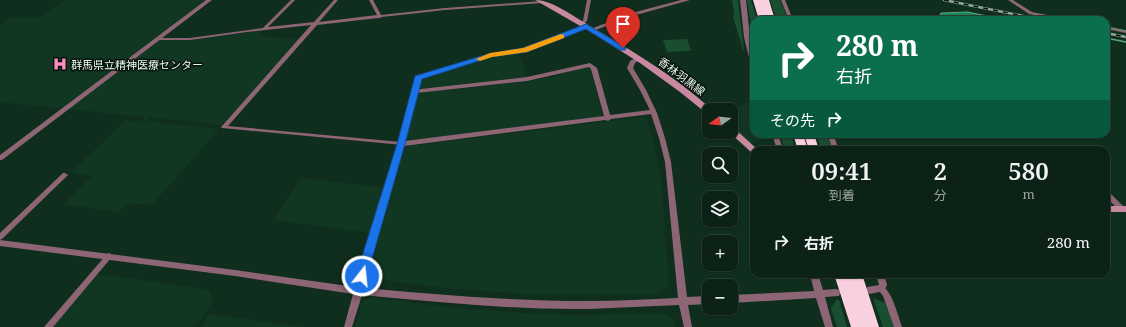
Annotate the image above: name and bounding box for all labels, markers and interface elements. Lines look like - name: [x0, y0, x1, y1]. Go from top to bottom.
- pin: [606, 7.0, 640, 48]
- icon: arrive: [612, 13, 634, 35]
- text: 280 m: [836, 26, 918, 64]
- icon: right: [770, 32, 822, 84]
- street label: 香林羽黒線: [656, 53, 708, 99]
- hospital icon: 群馬県立精神医療センター: [52, 56, 68, 72]
- place label: 群馬県立精神医療センター: [71, 57, 203, 72]
- text: 右折: [836, 64, 872, 88]
- north arrow: [702, 103, 738, 139]
- map controls: [702, 103, 738, 315]
- icon: right: [823, 108, 845, 130]
- text: その先: [770, 110, 815, 130]
- button: search: [702, 147, 738, 183]
- text: 09:41: [811, 154, 872, 187]
- text: 2: [934, 154, 947, 187]
- text: 580: [1008, 154, 1049, 187]
- text: m: [1022, 185, 1035, 203]
- text: 到着: [829, 186, 855, 204]
- text: 分: [934, 186, 947, 204]
- button: layers: [702, 191, 738, 227]
- icon: right: [770, 231, 792, 253]
- text: 280 m: [1047, 232, 1090, 252]
- text: 右折: [804, 233, 834, 253]
- button: +: [702, 235, 738, 271]
- position arrow: [341, 255, 383, 297]
- button: −: [702, 279, 738, 315]

